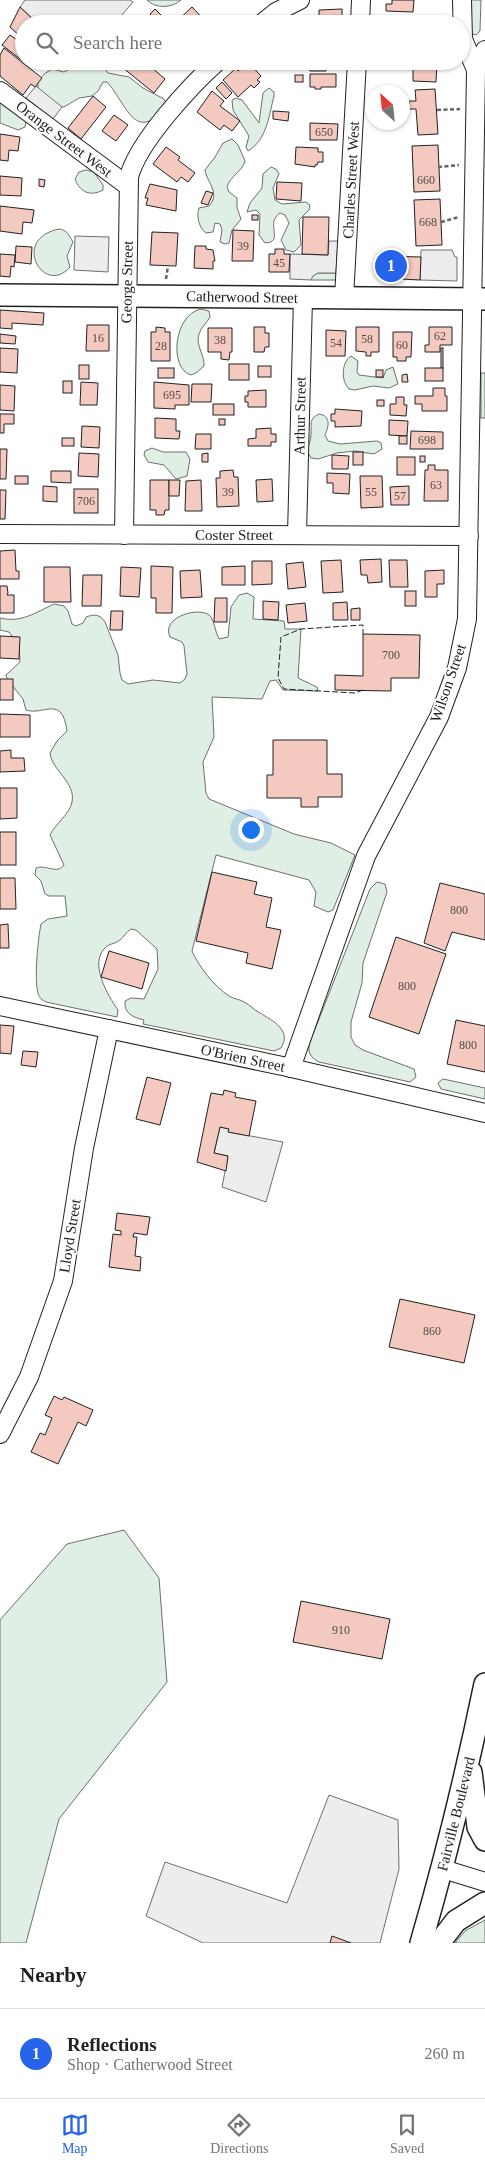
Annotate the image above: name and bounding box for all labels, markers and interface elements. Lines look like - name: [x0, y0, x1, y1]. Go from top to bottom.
- search box: [15, 15, 470, 70]
- icon: search: [33, 29, 61, 57]
- text: Search here: [73, 32, 162, 53]
- north arrow: [365, 85, 410, 130]
- street label: Orange Street West: [13, 98, 116, 181]
- street label: Charles Street West: [340, 120, 362, 239]
- house number: 650: [315, 125, 333, 139]
- house number: 660: [417, 173, 435, 187]
- house number: 668: [419, 215, 437, 229]
- house number: 39: [237, 239, 249, 253]
- street label: George Street: [118, 240, 136, 323]
- pin: 1: [375, 247, 407, 285]
- house number: 45: [273, 256, 285, 270]
- street label: Catherwood Street: [186, 288, 299, 306]
- house number: 62: [434, 329, 446, 343]
- house number: 16: [92, 331, 104, 345]
- house number: 58: [361, 332, 373, 346]
- house number: 38: [214, 333, 226, 347]
- house number: 54: [330, 336, 342, 350]
- house number: 60: [396, 338, 408, 352]
- house number: 28: [155, 339, 167, 353]
- street label: Arthur Street: [291, 376, 309, 456]
- house number: 695: [163, 388, 181, 402]
- house number: 698: [418, 433, 436, 447]
- house number: 63: [430, 478, 442, 492]
- house number: 39: [222, 485, 234, 499]
- house number: 55: [365, 485, 377, 499]
- house number: 57: [394, 489, 406, 503]
- house number: 706: [77, 494, 95, 508]
- street label: Coster Street: [195, 527, 274, 543]
- street label: Wilson Street: [427, 641, 469, 724]
- house number: 700: [382, 648, 400, 662]
- your location: [238, 817, 264, 843]
- house number: 800: [450, 903, 468, 917]
- house number: 800: [398, 979, 416, 993]
- house number: 800: [459, 1038, 477, 1052]
- street label: O'Brien Street: [199, 1041, 287, 1075]
- street label: Lloyd Street: [56, 1197, 84, 1274]
- house number: 860: [423, 1324, 441, 1338]
- house number: 910: [332, 1623, 350, 1637]
- street label: Fairville Boulevard: [434, 1755, 478, 1873]
- text: Nearby: [20, 1963, 87, 1987]
- text: Reflections: [67, 2034, 157, 2055]
- text: 1: [32, 2045, 40, 2062]
- text: 260 m: [425, 2045, 465, 2062]
- text: Shop · Catherwood Street: [67, 2056, 233, 2073]
- tab: Map: [61, 2111, 89, 2157]
- tab: Directions: [210, 2111, 269, 2157]
- tab: Saved: [390, 2111, 424, 2157]

